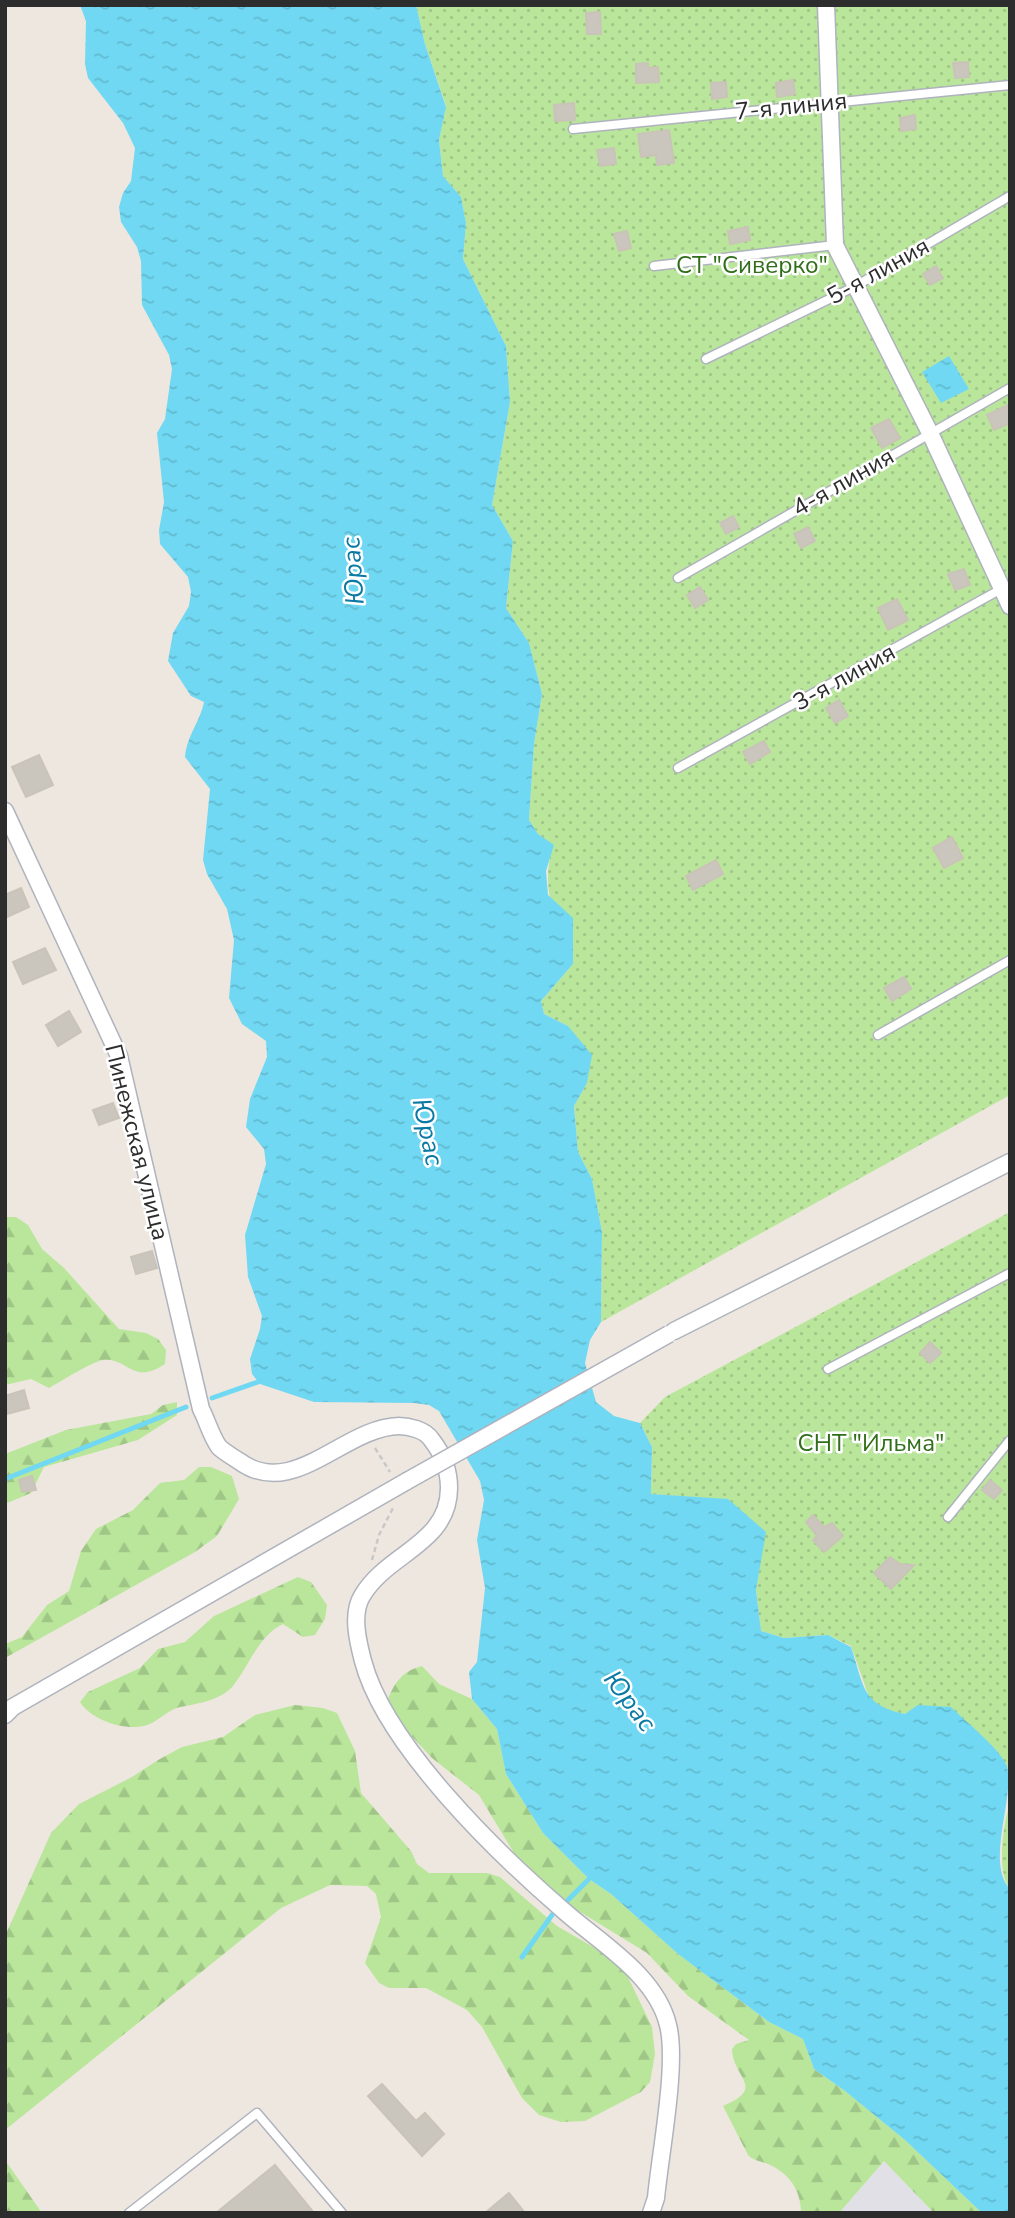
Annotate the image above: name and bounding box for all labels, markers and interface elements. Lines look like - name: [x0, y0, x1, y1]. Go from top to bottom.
- street label: 7-я линия: [733, 84, 849, 128]
- street label: 5-я линия: [821, 230, 935, 312]
- park label: СТ "Сиверко": [676, 249, 828, 281]
- street label: 4-я линия: [786, 440, 900, 524]
- water label: Юрас: [333, 535, 373, 606]
- street label: 3-я линия: [787, 636, 901, 718]
- street label: Пинежская улица: [97, 1041, 177, 1243]
- water label: Юрас: [404, 1095, 452, 1170]
- park label: СНТ "Ильма": [798, 1427, 944, 1459]
- water label: Юрас: [596, 1663, 665, 1739]

